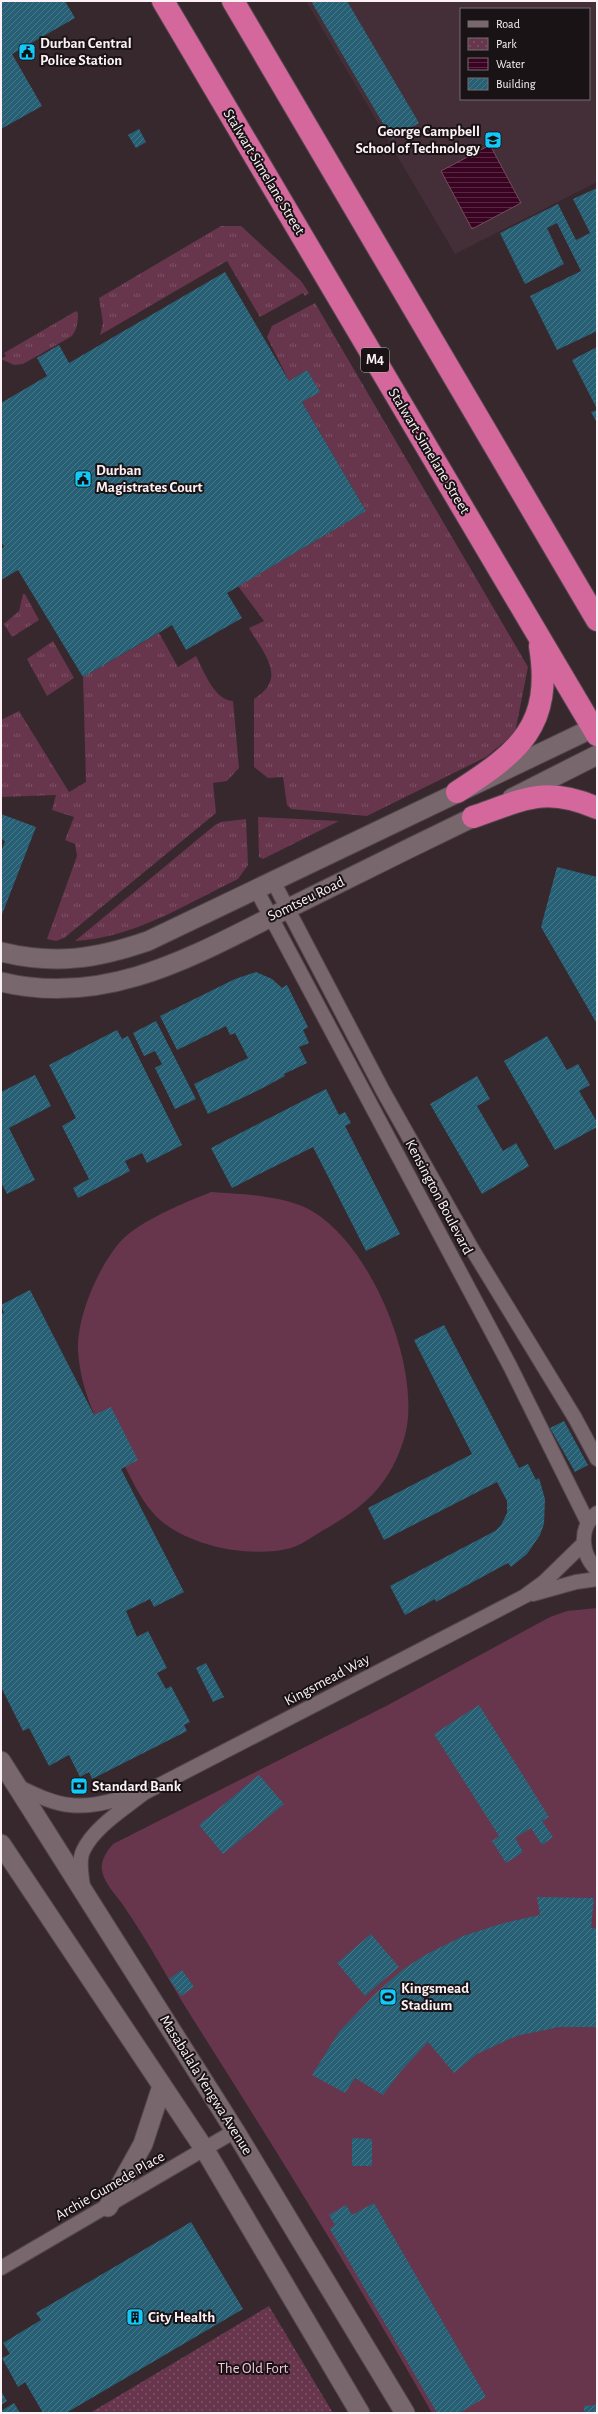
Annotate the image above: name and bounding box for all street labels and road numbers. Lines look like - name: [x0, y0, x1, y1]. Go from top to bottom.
- street label: Stalwart Simelane Street: [221, 107, 308, 238]
- road number: M4: [361, 348, 389, 372]
- street label: Stalwart Simelane Street: [386, 386, 473, 517]
- street label: Somtseu Road: [265, 874, 347, 924]
- street label: Kensington Boulevard: [402, 1137, 476, 1257]
- street label: Kingsmead Way: [282, 1651, 373, 1709]
- street label: Masabalala Yengwa Avenue: [157, 2013, 255, 2157]
- street label: Archie Gumede Place: [53, 2149, 167, 2223]

